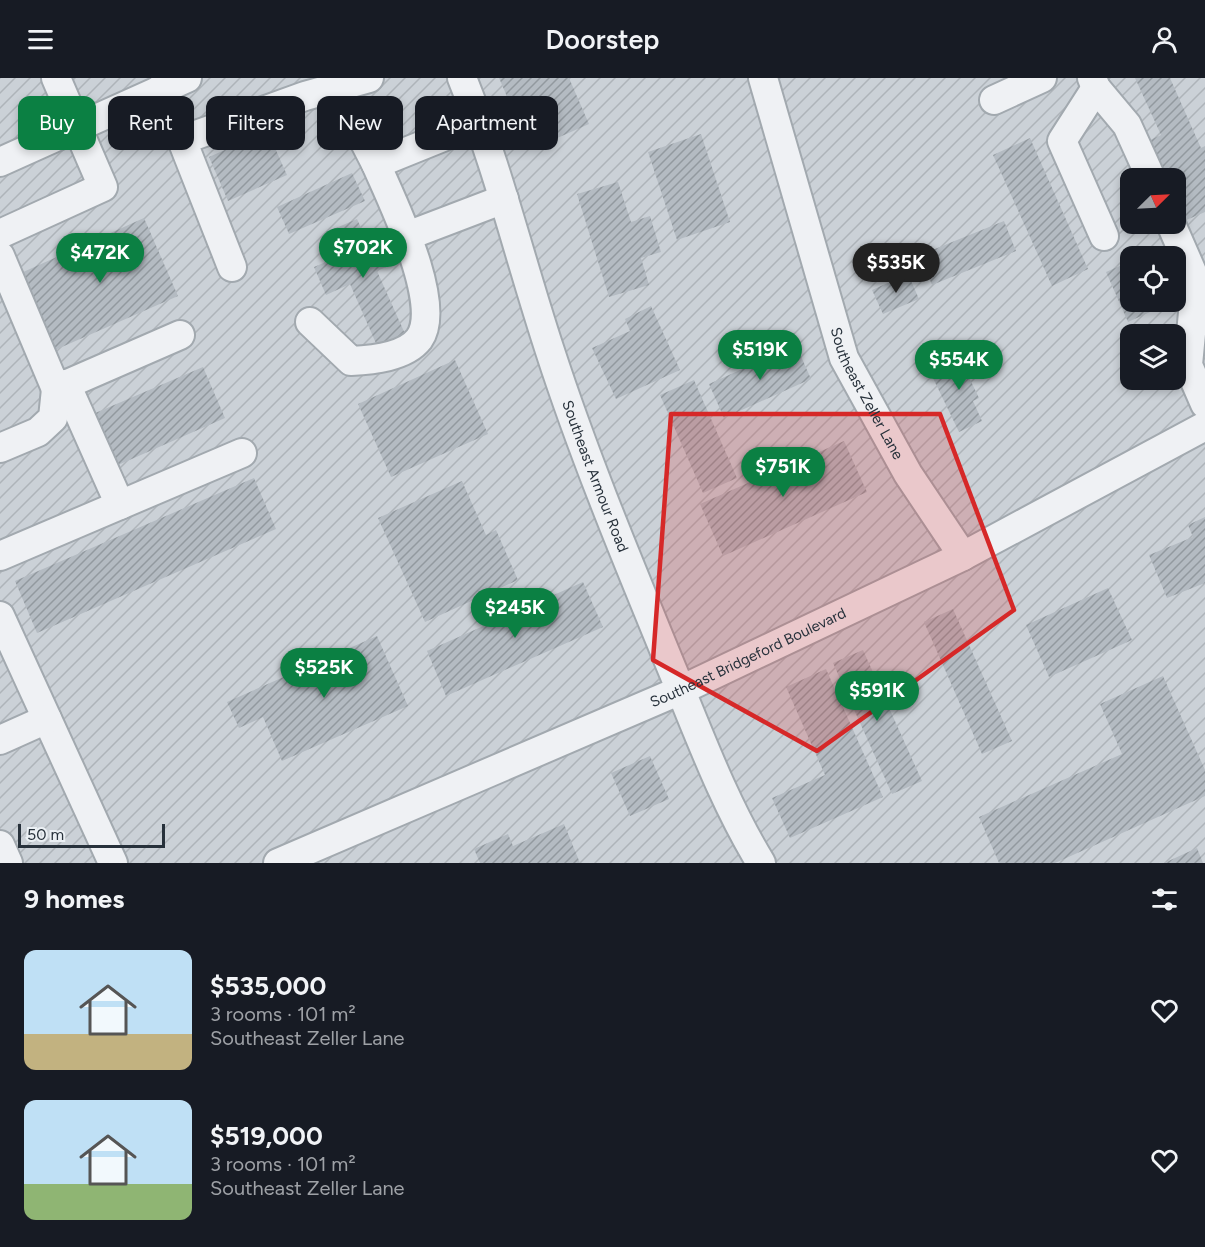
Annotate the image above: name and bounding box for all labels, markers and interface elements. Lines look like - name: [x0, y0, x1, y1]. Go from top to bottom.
- icon: menu: [24, 23, 57, 56]
- text: Doorstep: [546, 23, 659, 56]
- icon: person: [1148, 23, 1181, 56]
- chip: Buy: [18, 96, 96, 150]
- chip: Rent: [108, 96, 194, 150]
- chip: Filters: [206, 96, 305, 150]
- chip: New: [317, 96, 403, 150]
- chip: Apartment: [415, 96, 558, 150]
- north arrow: [1120, 168, 1186, 234]
- map controls: [1120, 168, 1186, 390]
- pin: $702K: [321, 228, 405, 279]
- pin: $472K: [58, 233, 142, 284]
- text: $702K: [333, 235, 393, 259]
- text: $472K: [70, 240, 130, 264]
- pin: $535K: [854, 243, 938, 294]
- button: locate: [1120, 246, 1186, 312]
- text: $535K: [867, 250, 925, 274]
- button: layers: [1120, 324, 1186, 390]
- street label: Southeast Zeller Lane: [827, 325, 907, 463]
- pin: $519K: [718, 330, 802, 381]
- text: $519K: [732, 337, 788, 361]
- pin: $554K: [917, 340, 1001, 391]
- text: $554K: [929, 347, 989, 371]
- street label: Southeast Armour Road: [558, 398, 632, 555]
- pin: $751K: [741, 447, 825, 498]
- text: $751K: [755, 454, 811, 478]
- pin: $245K: [473, 588, 557, 639]
- text: $245K: [485, 595, 545, 619]
- street label: Southeast Bridgeford Boulevard: [647, 604, 849, 711]
- pin: $525K: [282, 648, 366, 699]
- text: $525K: [294, 655, 354, 679]
- pin: $591K: [835, 671, 919, 722]
- text: $591K: [849, 678, 905, 702]
- scale bar: [18, 821, 165, 848]
- text: 50 m: [27, 825, 64, 844]
- text: 9 homes: [24, 883, 124, 915]
- icon: filters: [1148, 883, 1181, 916]
- text: $535,000: [210, 970, 326, 1002]
- icon: home: [72, 974, 144, 1046]
- icon: heart: [1148, 994, 1181, 1027]
- text: 3 rooms · 101 m²: [210, 1002, 356, 1026]
- text: Southeast Zeller Lane: [210, 1026, 405, 1050]
- text: $519,000: [210, 1120, 323, 1152]
- icon: home: [72, 1124, 144, 1196]
- icon: heart: [1148, 1144, 1181, 1177]
- text: 3 rooms · 101 m²: [210, 1152, 356, 1176]
- text: Southeast Zeller Lane: [210, 1176, 405, 1200]

